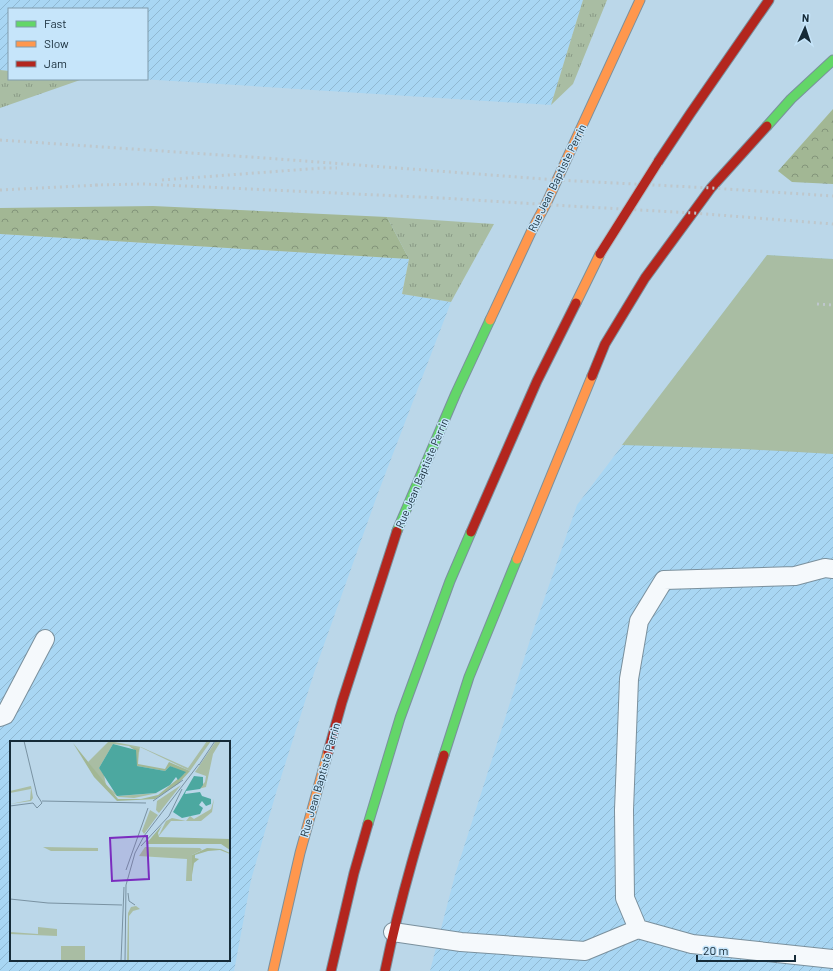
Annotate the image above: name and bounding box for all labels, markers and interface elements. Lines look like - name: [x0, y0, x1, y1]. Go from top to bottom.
- legend: [8, 8, 148, 80]
- north arrow: [785, 8, 825, 48]
- text: N: [802, 11, 810, 24]
- text: Fast: [44, 16, 67, 30]
- text: Slow: [44, 36, 69, 50]
- text: Jam: [44, 56, 67, 70]
- street label: Rue Jean Baptiste Perrin: [525, 122, 588, 234]
- street label: Rue Jean Baptiste Perrin: [392, 416, 451, 530]
- street label: Rue Jean Baptiste Perrin: [297, 721, 342, 838]
- inset map: [10, 741, 230, 961]
- scale bar: [697, 937, 795, 963]
- text: 20 m: [703, 943, 729, 957]

